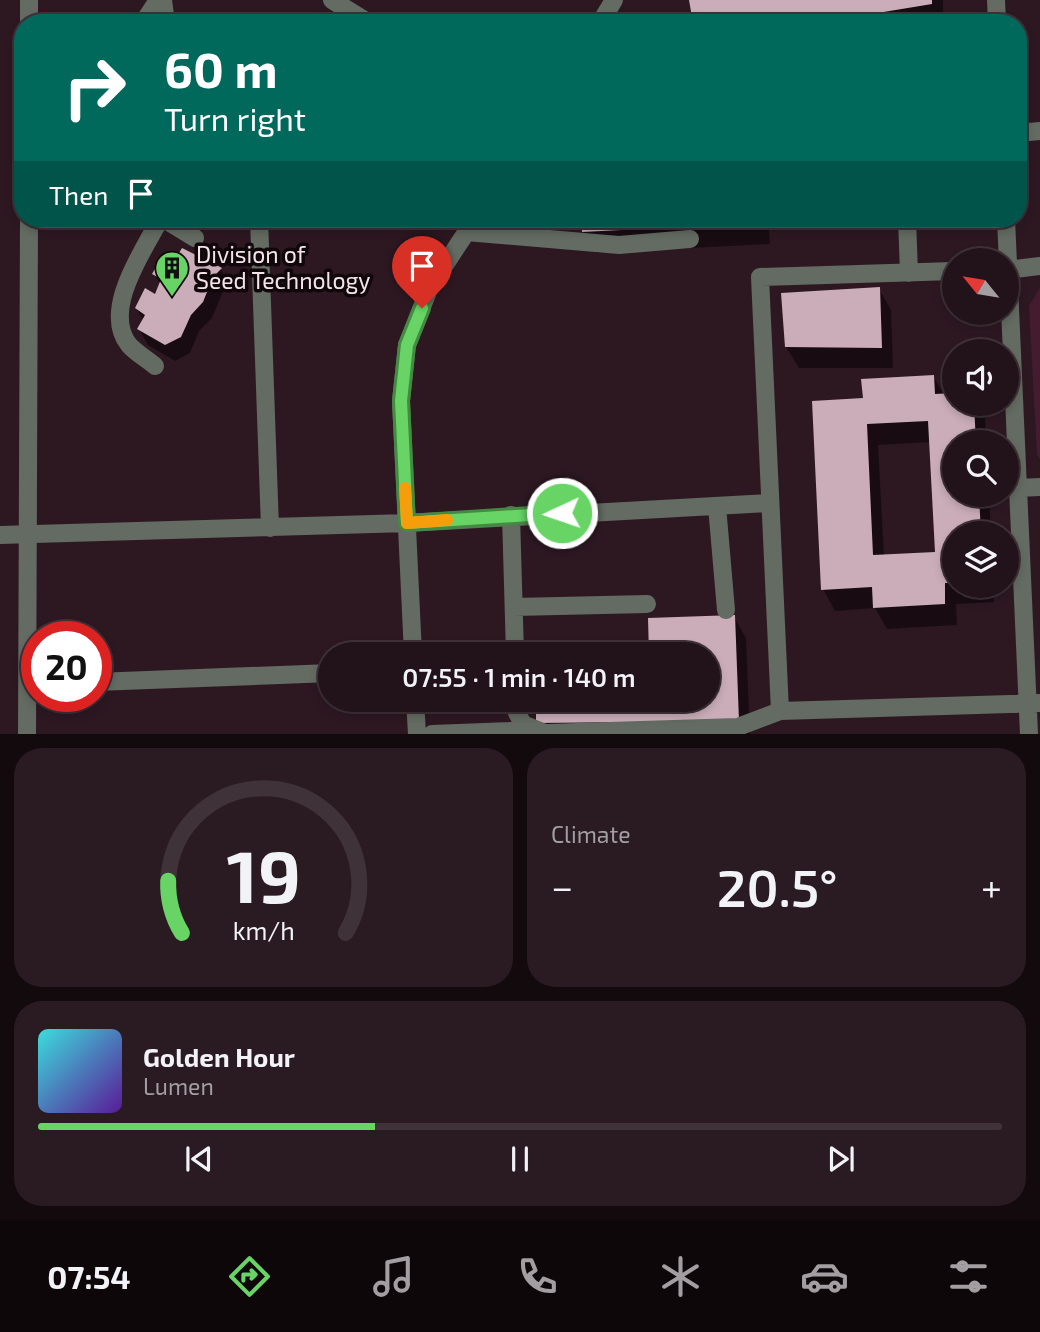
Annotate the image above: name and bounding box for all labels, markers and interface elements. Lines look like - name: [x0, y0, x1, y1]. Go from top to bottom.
- text: 60 m: [164, 39, 278, 98]
- icon: right: [49, 42, 140, 133]
- text: Turn right: [164, 99, 306, 137]
- icon: arrive: [122, 175, 160, 213]
- text: Then: [49, 179, 108, 210]
- pin: [392, 236, 452, 308]
- place label: Division of Seed Technology: [196, 240, 370, 294]
- icon: arrive: [403, 247, 441, 285]
- north arrow: [942, 248, 1018, 326]
- map controls: [942, 248, 1019, 598]
- building icon: Division of Seed Technology: [153, 249, 191, 298]
- button: sound: [942, 339, 1019, 416]
- button: search: [942, 430, 1019, 507]
- position arrow: [525, 476, 599, 550]
- button: layers: [942, 521, 1019, 598]
- speed limit sign: 20: [21, 621, 112, 712]
- text: 07:55 · 1 min · 140 m: [402, 661, 636, 692]
- text: Climate: [551, 820, 631, 848]
- text: 19: [226, 831, 301, 919]
- text: 20.5°: [717, 855, 838, 917]
- text: −: [551, 863, 573, 909]
- text: +: [981, 863, 1002, 909]
- text: km/h: [232, 915, 295, 945]
- text: Golden Hour: [143, 1041, 295, 1072]
- text: Lumen: [143, 1072, 214, 1100]
- icon: previous: [180, 1140, 218, 1178]
- icon: pause: [501, 1140, 539, 1178]
- icon: next: [822, 1140, 860, 1178]
- icon: directions: [225, 1252, 274, 1301]
- icon: music: [369, 1252, 418, 1301]
- icon: phone: [513, 1252, 562, 1301]
- icon: climate: [656, 1252, 705, 1301]
- icon: car: [800, 1252, 849, 1301]
- icon: filters: [944, 1252, 993, 1301]
- text: 07:54: [47, 1257, 131, 1295]

